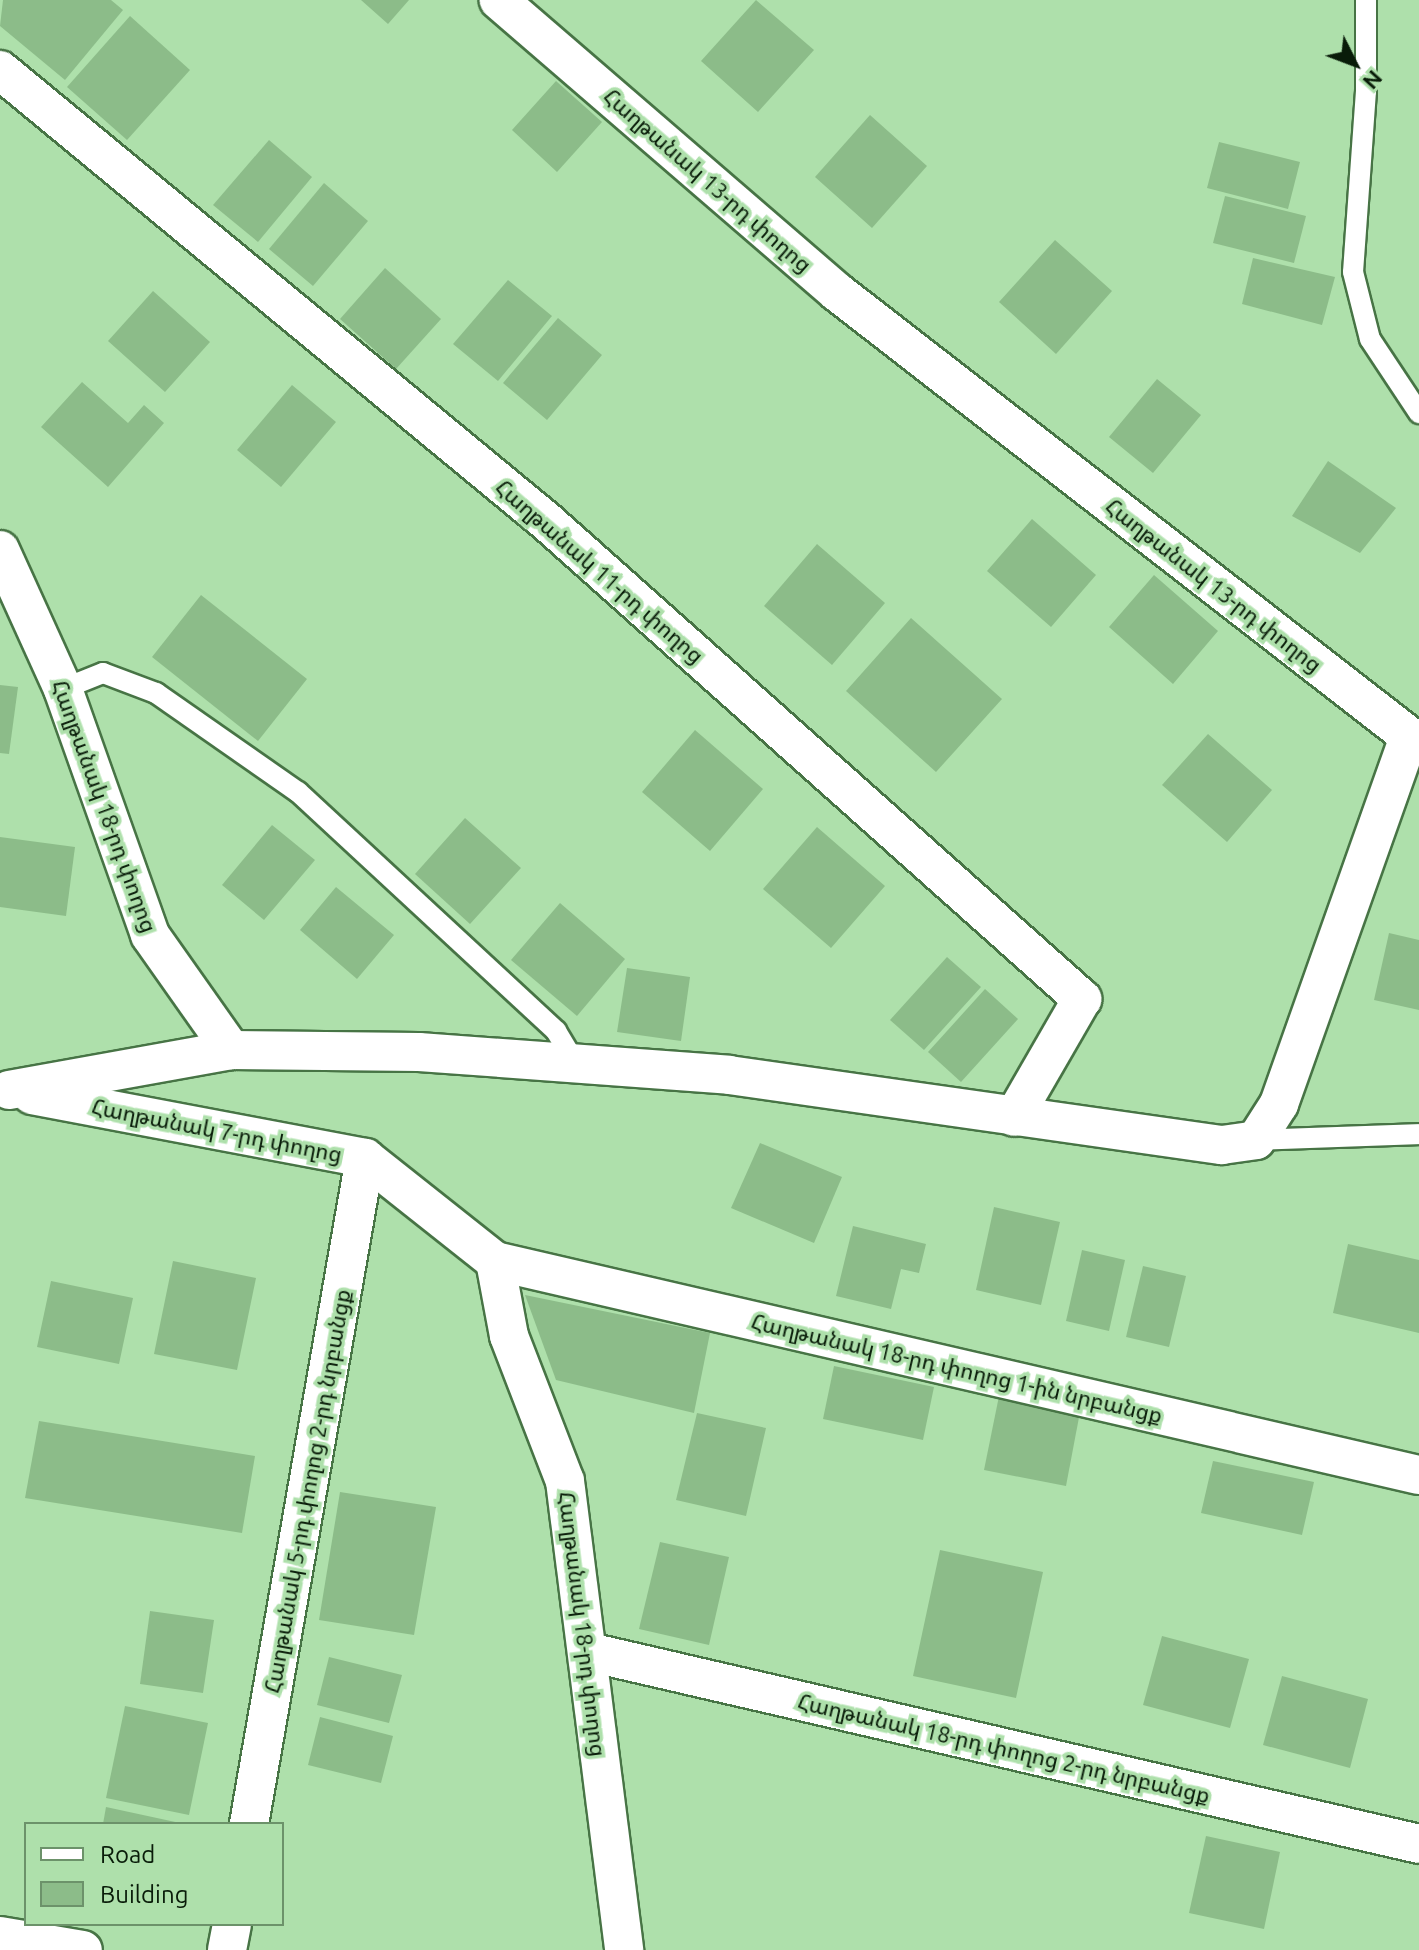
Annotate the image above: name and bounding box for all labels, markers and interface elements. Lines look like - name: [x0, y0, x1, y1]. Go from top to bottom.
- north arrow: [1315, 24, 1395, 104]
- text: N: [1358, 66, 1388, 95]
- street label: Հաղթանակ 13-րդ փողոց: [599, 83, 817, 277]
- street label: Հաղթանակ 11-րդ փողոց: [491, 474, 709, 668]
- street label: Հաղթանակ 13-րդ փողոց: [1101, 492, 1327, 678]
- street label: Հաղթանակ 18-րդ փողոց: [47, 676, 163, 936]
- street label: Հաղթանակ 7-րդ փողոց: [90, 1093, 344, 1167]
- street label: Հաղթանակ 5-րդ փողոց 2-րդ նրբանցք: [258, 1287, 356, 1695]
- street label: Հաղթանակ 18-րդ փողոց 1-ին նրբանցք: [749, 1308, 1165, 1428]
- street label: Հաղթանակ 18-րդ փողոց: [554, 1490, 612, 1758]
- street label: Հաղթանակ 18-րդ փողոց 2-րդ նրբանցք: [795, 1688, 1213, 1808]
- legend: [24, 1822, 284, 1926]
- text: Road: [100, 1841, 155, 1868]
- text: Building: [100, 1881, 188, 1908]

